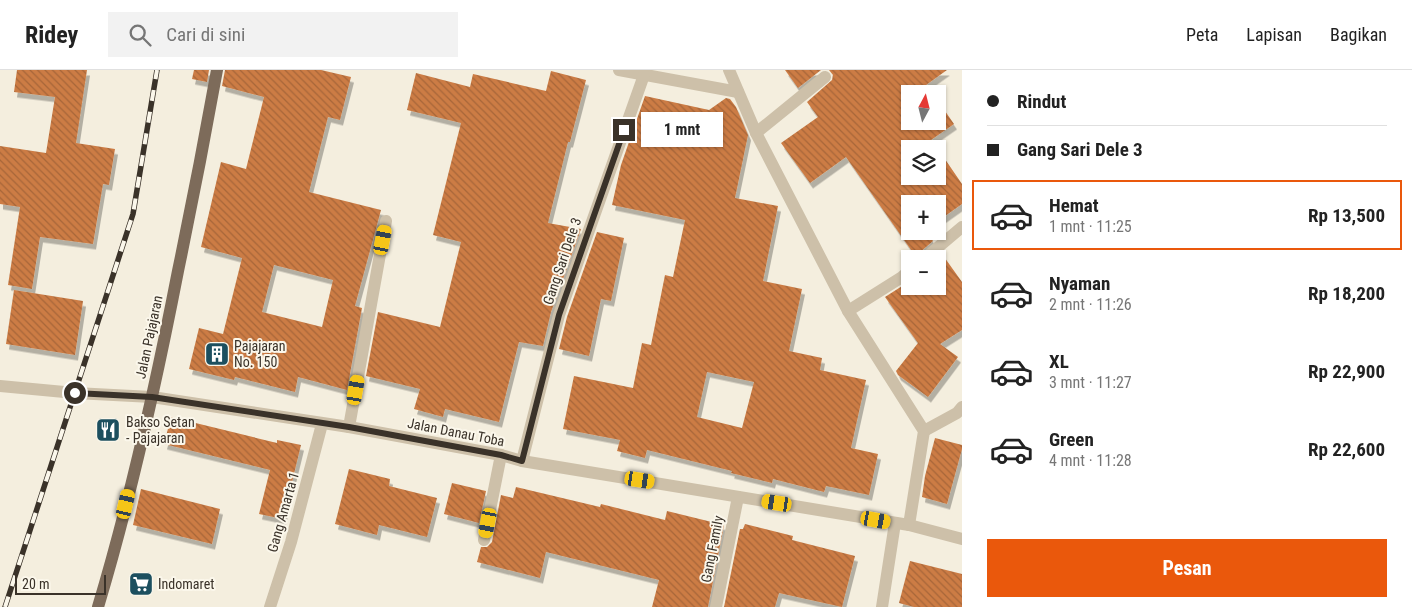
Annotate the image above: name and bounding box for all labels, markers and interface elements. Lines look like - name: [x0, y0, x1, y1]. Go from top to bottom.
- search box: [108, 12, 458, 57]
- text: Ridey: [25, 21, 78, 49]
- icon: search: [126, 21, 154, 49]
- text: Cari di sini: [166, 23, 245, 46]
- text: Peta: [1186, 24, 1218, 45]
- text: Lapisan: [1246, 24, 1302, 45]
- text: Bagikan: [1330, 24, 1387, 45]
- north arrow: [901, 85, 946, 130]
- map controls: [901, 85, 946, 295]
- text: Rindut: [1017, 90, 1066, 113]
- callout: 1 mnt: [642, 112, 724, 148]
- route end: [613, 119, 635, 141]
- text: 1 mnt: [664, 120, 700, 139]
- text: Gang Sari Dele 3: [1017, 138, 1143, 161]
- button: layers: [901, 140, 946, 185]
- icon: car: [989, 193, 1034, 238]
- text: Hemat: [1049, 194, 1099, 217]
- button: +: [901, 195, 946, 240]
- text: Rp 13,500: [1308, 204, 1385, 227]
- street label: Gang Sari Dele 3: [540, 215, 584, 307]
- text: 1 mnt · 11:25: [1049, 217, 1132, 236]
- car: [372, 224, 393, 256]
- button: −: [901, 250, 946, 295]
- icon: car: [989, 271, 1034, 316]
- text: Nyaman: [1049, 272, 1110, 295]
- text: Rp 18,200: [1308, 282, 1385, 305]
- street label: Jalan Pajajaran: [132, 294, 166, 380]
- text: 2 mnt · 11:26: [1049, 295, 1132, 314]
- place label: Pajajaran No. 150: [234, 338, 286, 370]
- building icon: Pajajaran No. 150: [204, 341, 230, 367]
- icon: car: [989, 349, 1034, 394]
- text: XL: [1049, 350, 1069, 373]
- text: Rp 22,900: [1308, 360, 1385, 383]
- text: 3 mnt · 11:27: [1049, 373, 1132, 392]
- car: [346, 374, 365, 406]
- route start: [64, 382, 86, 404]
- place label: Bakso Setan - Pajajaran: [126, 414, 195, 446]
- street label: Jalan Danau Toba: [406, 415, 506, 449]
- restaurant icon: Bakso Setan - Pajajaran: [95, 417, 121, 443]
- icon: car: [989, 427, 1034, 472]
- text: Green: [1049, 428, 1094, 451]
- text: Rp 22,600: [1308, 438, 1385, 461]
- text: 4 mnt · 11:28: [1049, 451, 1132, 470]
- street label: Gang Amarta 1: [264, 470, 302, 554]
- car: [624, 470, 655, 490]
- car: [115, 488, 136, 520]
- car: [761, 493, 792, 513]
- car: [477, 507, 498, 539]
- car: [859, 510, 892, 530]
- street label: Gang Family: [698, 514, 726, 584]
- button: Pesan: [987, 539, 1387, 597]
- supermarket icon: Indomaret: [128, 571, 154, 597]
- scale bar: [15, 572, 106, 595]
- text: 20 m: [22, 576, 50, 592]
- place label: Indomaret: [158, 576, 214, 592]

